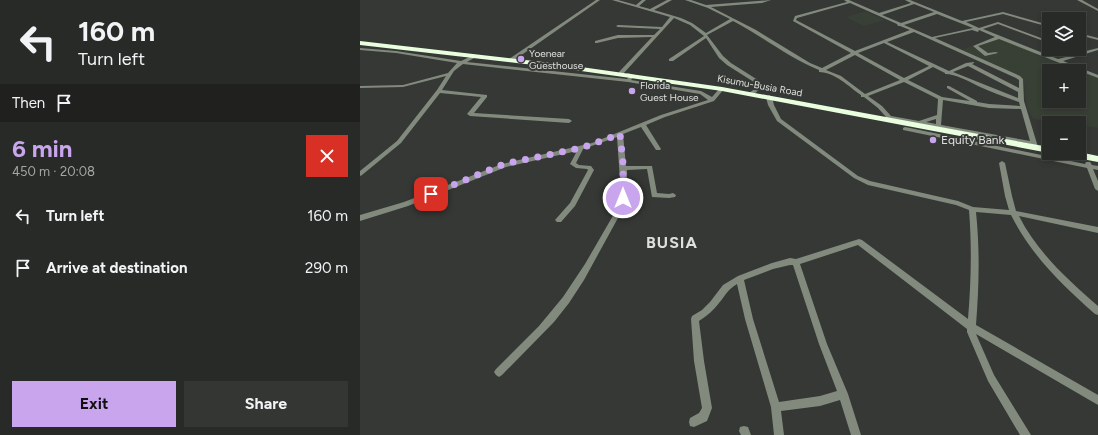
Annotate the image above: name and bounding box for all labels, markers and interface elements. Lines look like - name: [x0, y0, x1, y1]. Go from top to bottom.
- map controls: [1042, 12, 1086, 160]
- button: layers: [1042, 12, 1086, 56]
- text: 160 m: [78, 14, 155, 48]
- icon: left: [12, 16, 64, 68]
- place label: Yoenear Guesthouse: [529, 47, 584, 72]
- text: Turn left: [78, 48, 145, 70]
- marker: Yoenear Guesthouse: [516, 54, 526, 64]
- button: +: [1042, 64, 1086, 108]
- street label: Kisumu-Busia Road: [716, 72, 804, 99]
- place label: Florida Guest House: [640, 79, 699, 104]
- marker: Florida Guest House: [627, 86, 637, 96]
- icon: arrive: [53, 92, 75, 114]
- text: Then: [12, 94, 45, 112]
- button: −: [1042, 116, 1086, 160]
- place label: Equity Bank: [941, 133, 1004, 147]
- text: 6 min: [12, 134, 72, 163]
- button: close: [306, 135, 348, 177]
- marker: Equity Bank: [928, 135, 938, 145]
- text: 450 m · 20:08: [12, 164, 95, 179]
- pin: [414, 177, 448, 211]
- position arrow: [602, 177, 644, 219]
- icon: arrive: [420, 183, 442, 205]
- icon: left: [12, 205, 34, 227]
- text: Turn left: [46, 207, 104, 225]
- text: 160 m: [307, 207, 348, 225]
- district label: BUSIA: [646, 233, 698, 252]
- icon: arrive: [12, 257, 34, 279]
- text: Arrive at destination: [46, 259, 187, 277]
- text: 290 m: [305, 259, 348, 277]
- button: Exit: [12, 381, 176, 427]
- button: Share: [184, 381, 348, 427]

